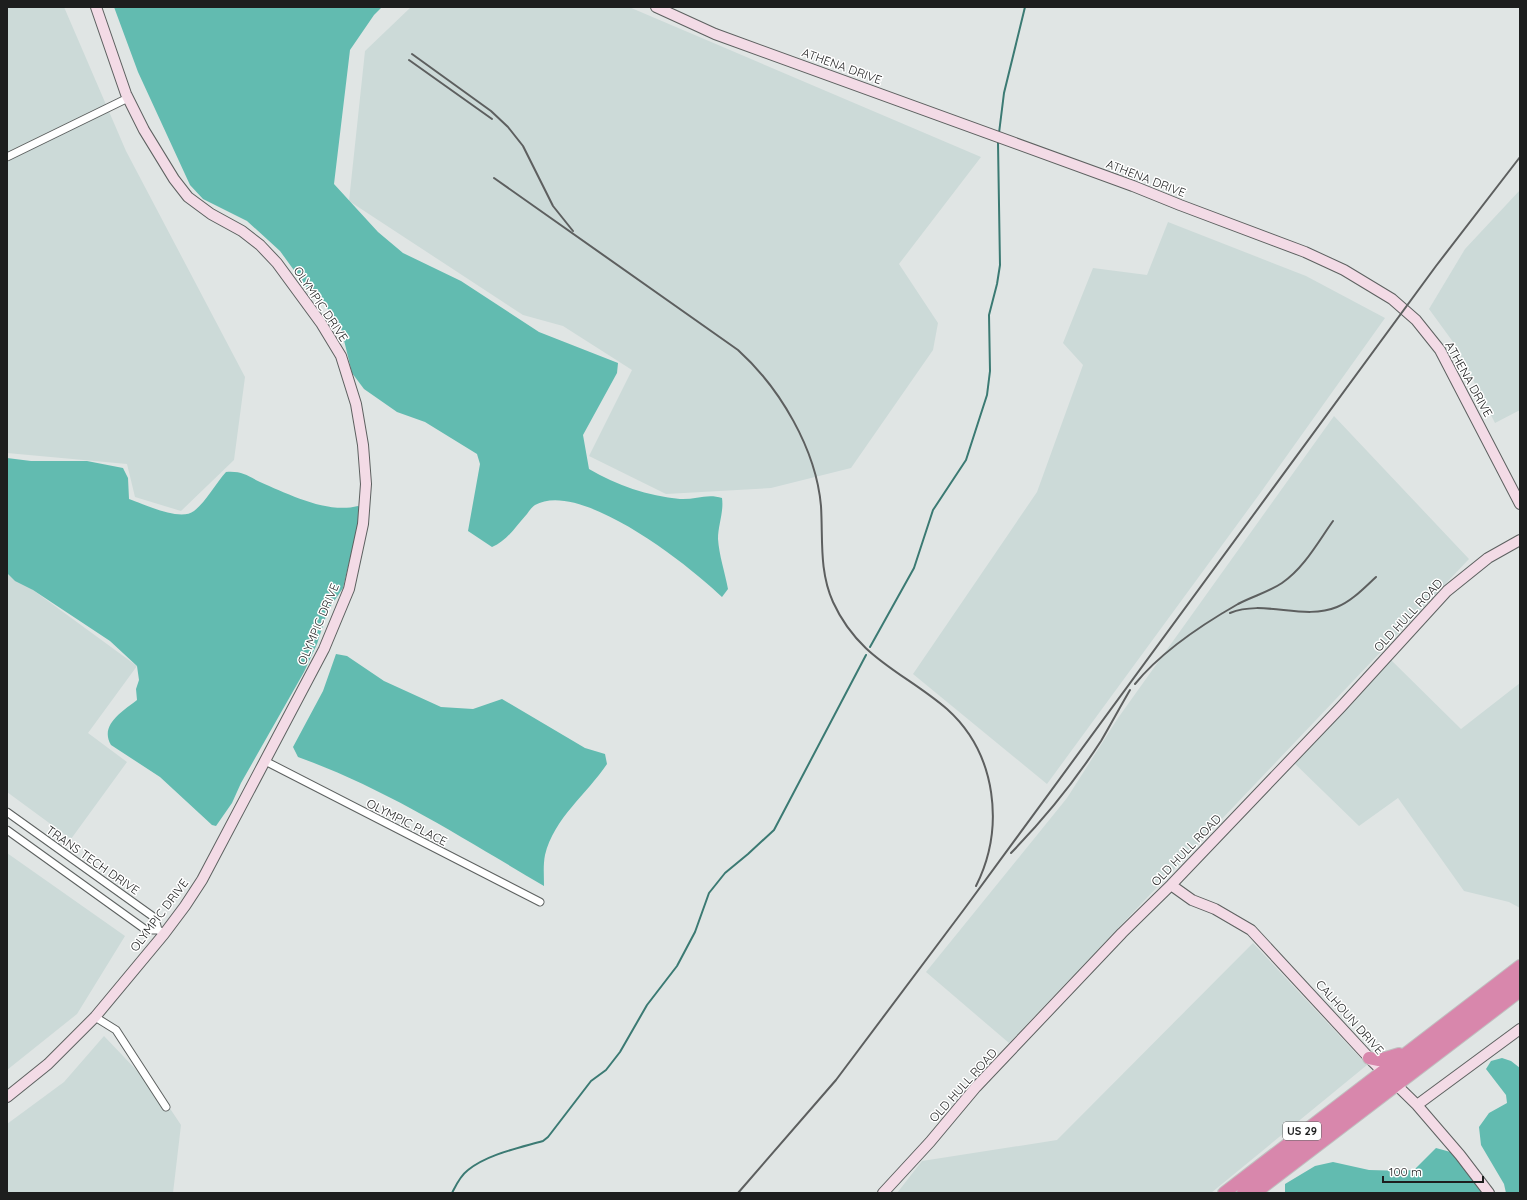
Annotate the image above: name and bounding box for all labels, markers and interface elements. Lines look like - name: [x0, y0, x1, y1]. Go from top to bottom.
- street label: ATHENA DRIVE: [800, 45, 884, 87]
- street label: ATHENA DRIVE: [1104, 156, 1188, 200]
- street label: OLYMPIC DRIVE: [290, 264, 352, 344]
- street label: ATHENA DRIVE: [1442, 339, 1496, 420]
- street label: OLD HULL ROAD: [1370, 575, 1446, 655]
- street label: OLYMPIC DRIVE: [294, 581, 342, 667]
- street label: OLYMPIC PLACE: [364, 795, 450, 849]
- street label: OLD HULL ROAD: [1148, 811, 1224, 889]
- street label: TRANS TECH DRIVE: [44, 822, 143, 898]
- street label: OLYMPIC DRIVE: [127, 876, 191, 954]
- street label: CALHOUN DRIVE: [1313, 977, 1387, 1057]
- street label: OLD HULL ROAD: [926, 1045, 1000, 1125]
- road number: US 29: [1283, 1122, 1321, 1140]
- scale bar: [1383, 1158, 1483, 1184]
- text: 100 m: [1389, 1164, 1422, 1179]

